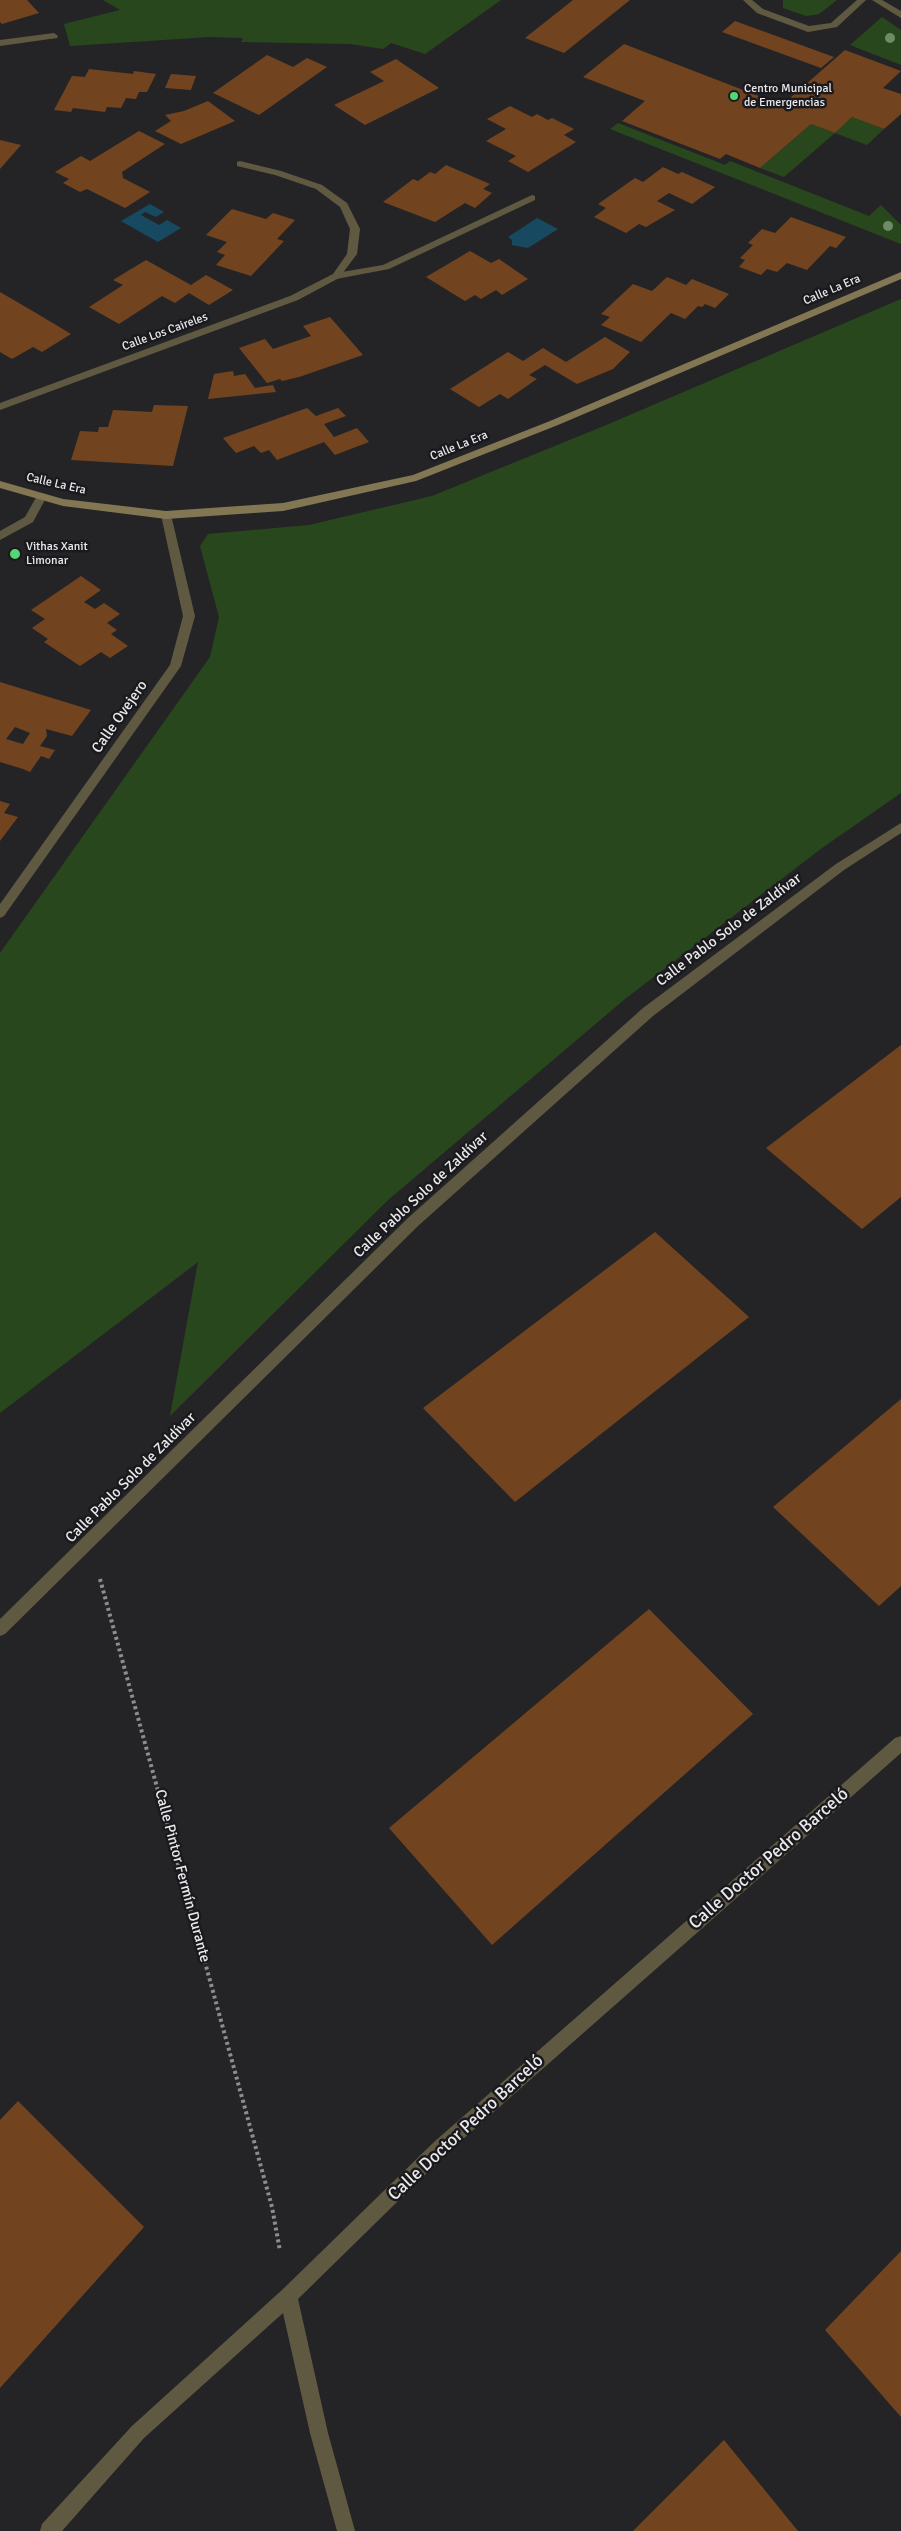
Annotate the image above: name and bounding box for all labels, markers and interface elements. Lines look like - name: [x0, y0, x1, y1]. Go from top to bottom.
- place label: Centro Municipal de Emergencias: [744, 82, 832, 110]
- marker: Centro Municipal de Emergencias: [728, 90, 740, 102]
- street label: Calle La Era: [801, 272, 863, 308]
- street label: Calle Los Caireles: [120, 310, 210, 354]
- street label: Calle La Era: [428, 428, 490, 464]
- street label: Calle La Era: [25, 470, 87, 498]
- place label: Vithas Xanit Limonar: [26, 540, 88, 568]
- marker: Vithas Xanit Limonar: [8, 547, 22, 561]
- street label: Calle Ovejero: [88, 677, 152, 757]
- street label: Calle Pablo Solo de Zaldívar: [653, 870, 805, 990]
- street label: Calle Pablo Solo de Zaldívar: [350, 1128, 492, 1262]
- street label: Calle Pablo Solo de Zaldívar: [62, 1409, 200, 1547]
- street label: Calle Doctor Pedro Barceló: [685, 1784, 853, 1934]
- street label: Calle Pintor Fermín Durante: [150, 1788, 214, 1964]
- street label: Calle Doctor Pedro Barceló: [384, 2050, 548, 2206]

